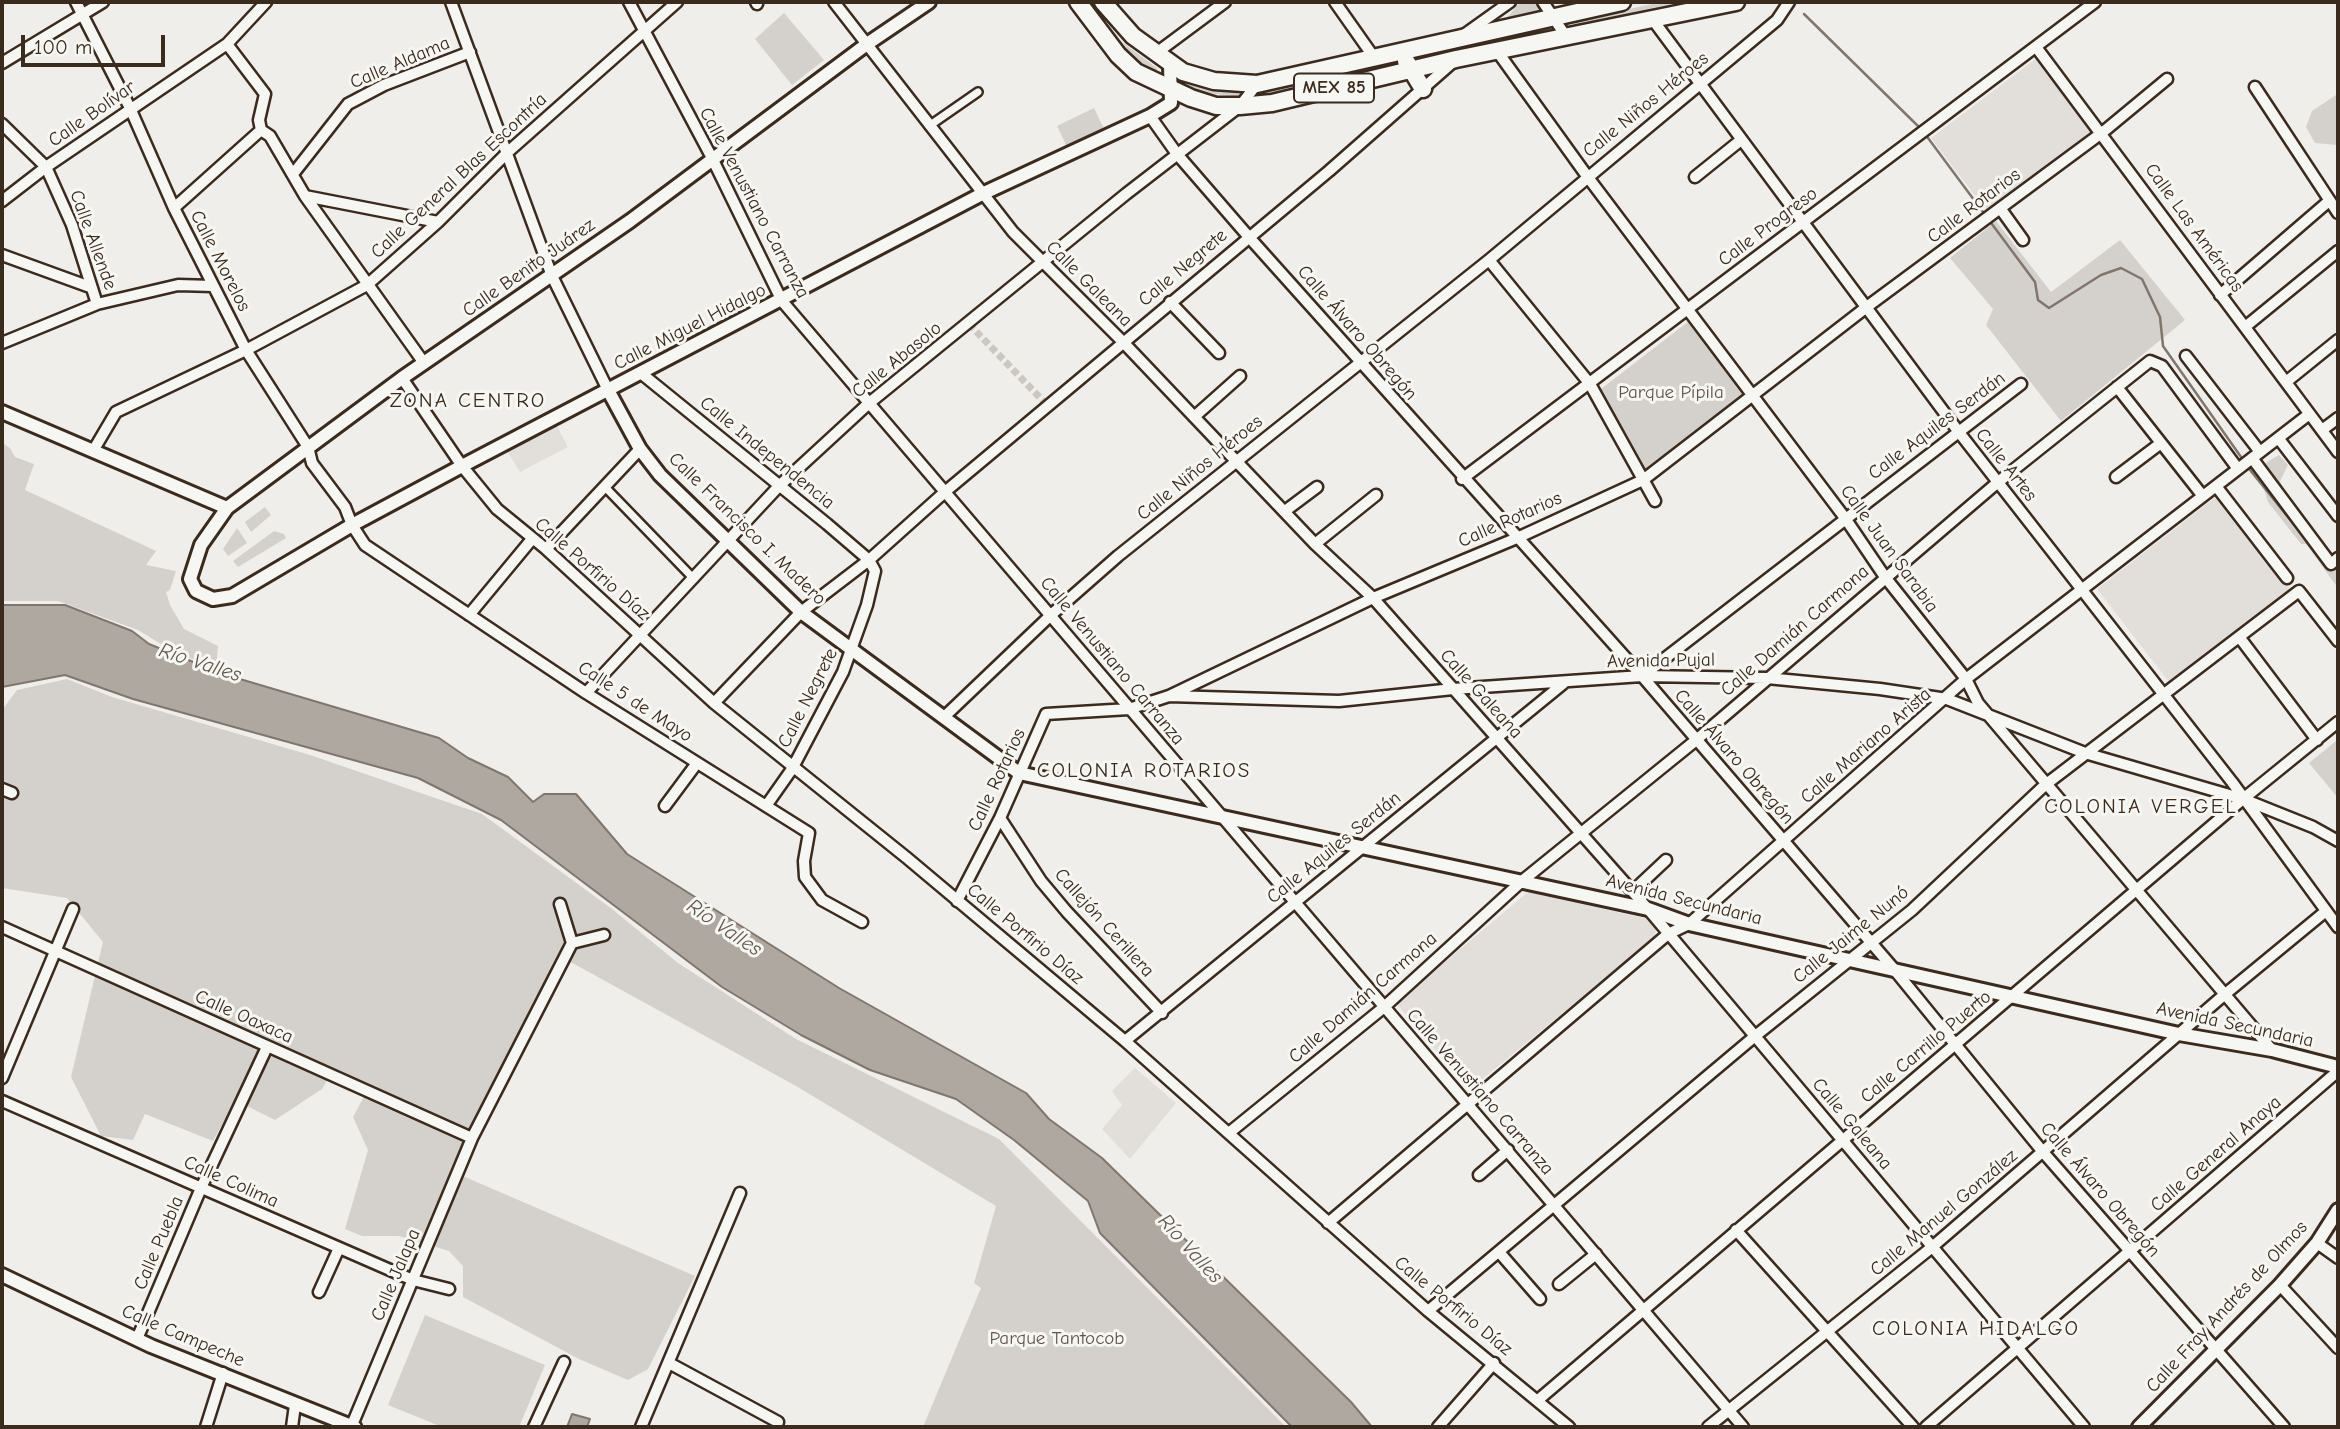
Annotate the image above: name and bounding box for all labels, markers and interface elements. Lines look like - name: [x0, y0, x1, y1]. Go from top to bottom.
- scale bar: [24, 21, 168, 65]
- street label: Calle Aldama: [347, 32, 453, 94]
- text: 100 m: [34, 35, 92, 59]
- street label: Calle Niños Héroes: [1579, 47, 1713, 163]
- road number: MEX 85: [1294, 74, 1374, 102]
- street label: Calle Bolívar: [44, 76, 140, 152]
- street label: Calle General Blas Escontría: [366, 88, 552, 264]
- street label: Calle Venustiano Carranza: [694, 104, 814, 302]
- street label: Calle Las Américas: [2140, 159, 2248, 297]
- street label: Calle Rotarios: [1923, 163, 2025, 249]
- street label: Calle Progreso: [1714, 182, 1822, 272]
- street label: Calle Allende: [64, 187, 122, 293]
- street label: Calle Morelos: [185, 207, 255, 315]
- street label: Calle Benito Juárez: [458, 214, 600, 322]
- street label: Calle Negrete: [1134, 224, 1232, 312]
- street label: Calle Galeana: [1041, 236, 1137, 332]
- street label: Calle Álvaro Obregón: [1292, 261, 1422, 405]
- street label: Calle Miguel Hidalgo: [610, 279, 770, 375]
- street label: Calle Abasolo: [848, 317, 946, 403]
- street label: Calle Aquiles Serdán: [1864, 367, 2010, 485]
- park label: Parque Pípila: [1618, 382, 1724, 404]
- district label: ZONA CENTRO: [391, 388, 545, 414]
- street label: Calle Independencia: [695, 392, 839, 514]
- street label: Calle Niños Héroes: [1133, 410, 1267, 526]
- street label: Calle Artes: [1970, 424, 2042, 506]
- street label: Calle Francisco I. Madero: [663, 448, 831, 610]
- street label: Calle Juan Sarabia: [1835, 481, 1943, 617]
- street label: Calle Rotarios: [1455, 487, 1565, 553]
- street label: Calle Porfirio Díaz: [530, 513, 654, 625]
- street label: Calle Damián Carmona: [1716, 560, 1874, 702]
- street label: Calle Venustiano Carranza: [1035, 572, 1189, 750]
- water label: Río Valles: [156, 638, 244, 688]
- street label: Calle Negrete: [773, 644, 843, 752]
- street label: Calle Galeana: [1435, 644, 1527, 744]
- street label: Avenida Pujal: [1607, 649, 1715, 673]
- street label: Calle 5 de Mayo: [573, 656, 697, 748]
- street label: Calle Mariano Arista: [1796, 683, 1936, 809]
- street label: Calle Álvaro Obregón: [1669, 685, 1799, 829]
- street label: Calle Rotarios: [963, 725, 1031, 835]
- district label: COLONIA ROTARIOS: [1039, 758, 1249, 784]
- street label: Calle Aquiles Serdán: [1262, 787, 1406, 909]
- district label: COLONIA VERGEL: [2046, 794, 2236, 820]
- street label: Callejón Cerillera: [1049, 864, 1159, 982]
- street label: Avenida Secundaria: [1604, 870, 1764, 930]
- street label: Calle Porfirio Díaz: [962, 879, 1088, 989]
- street label: Calle Jaime Nunó: [1788, 881, 1914, 989]
- water label: Río Valles: [682, 894, 766, 962]
- street label: Calle Damián Carmona: [1284, 927, 1442, 1069]
- street label: Calle Oaxaca: [191, 985, 297, 1049]
- street label: Calle Carrillo Puerto: [1856, 986, 1996, 1108]
- street label: Avenida Secundaria: [2154, 997, 2316, 1053]
- street label: Calle Venustiano Carranza: [1402, 1004, 1558, 1180]
- street label: Calle Galeana: [1807, 1073, 1897, 1175]
- street label: Calle General Anaya: [2146, 1091, 2286, 1217]
- street label: Calle Álvaro Obregón: [2035, 1118, 2165, 1262]
- street label: Calle Manuel González: [1866, 1145, 2022, 1281]
- street label: Calle Colima: [180, 1151, 282, 1213]
- street label: Calle Puebla: [129, 1193, 189, 1293]
- water label: Río Valles: [1152, 1209, 1228, 1289]
- street label: Calle Fray Andrés de Olmos: [2141, 1216, 2313, 1398]
- street label: Calle Jalapa: [366, 1225, 426, 1325]
- street label: Calle Porfirio Díaz: [1389, 1251, 1517, 1361]
- street label: Calle Campeche: [118, 1300, 248, 1372]
- district label: COLONIA HIDALGO: [1874, 1316, 2078, 1342]
- park label: Parque Tantocob: [989, 1328, 1125, 1350]

